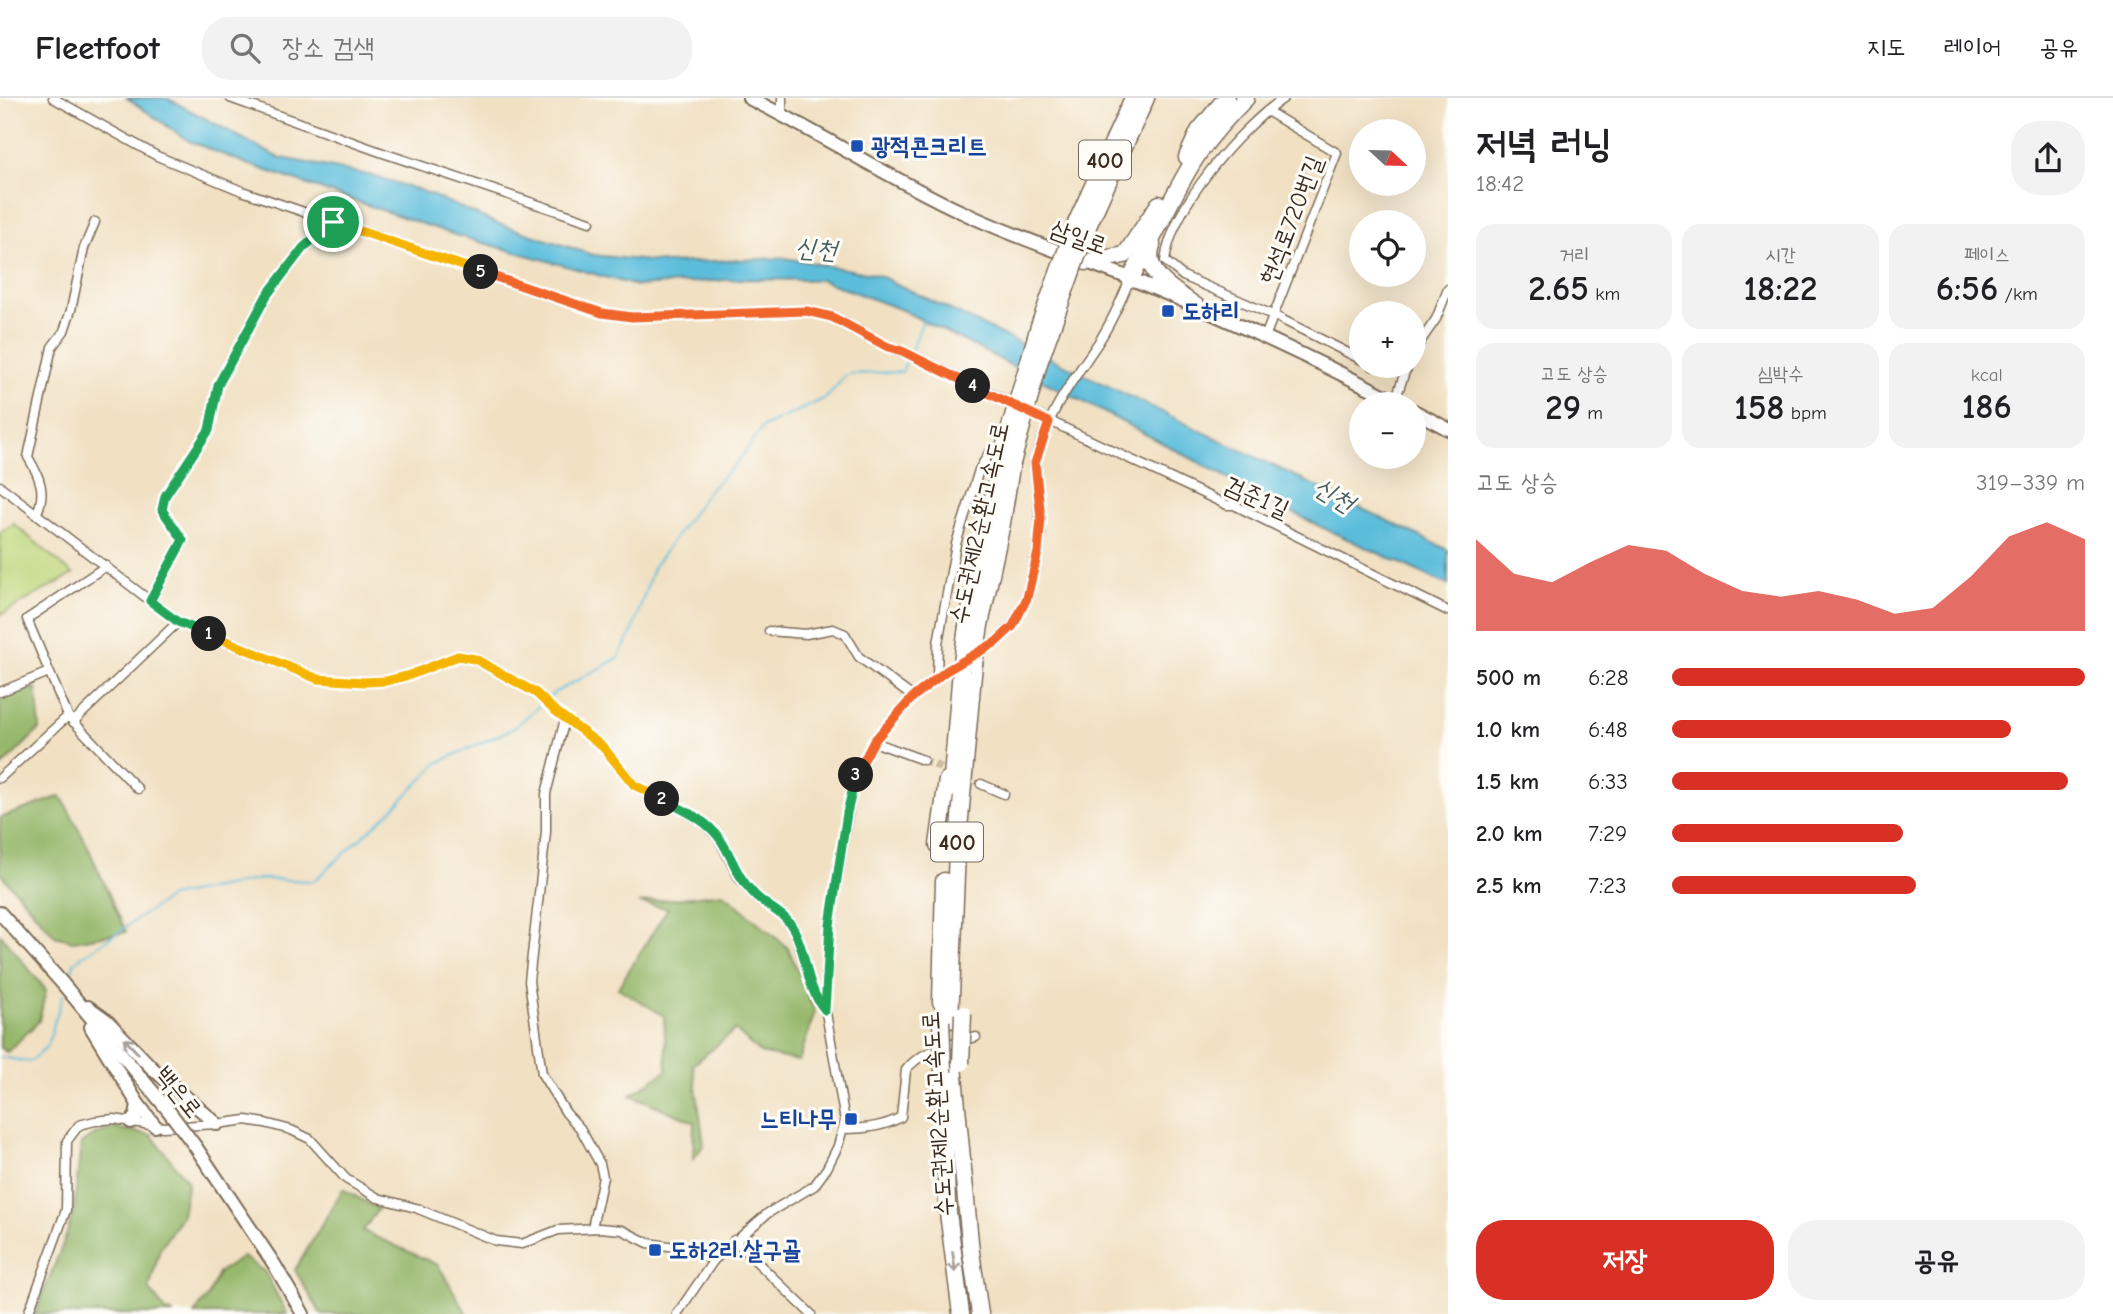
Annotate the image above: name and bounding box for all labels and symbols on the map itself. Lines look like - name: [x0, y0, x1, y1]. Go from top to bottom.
- north arrow: [1349, 119, 1426, 196]
- place label: 광적콘크리트: [871, 132, 987, 160]
- marker: 광적콘크리트: [849, 138, 865, 154]
- road number: 400: [1079, 141, 1131, 180]
- street label: 현석로720번길: [1254, 152, 1328, 288]
- pin: [303, 192, 363, 252]
- street label: 삼일로: [1047, 214, 1111, 260]
- water label: 신천: [794, 232, 841, 266]
- pin: 5: [463, 254, 498, 290]
- place label: 도하리: [1182, 297, 1240, 325]
- marker: 도하리: [1160, 303, 1176, 319]
- pin: 4: [956, 368, 990, 404]
- street label: 수도권제2순환고속도로: [944, 419, 1014, 627]
- street label: 검준1길: [1220, 470, 1294, 524]
- water label: 신천: [1308, 471, 1362, 520]
- pin: 1: [192, 616, 227, 652]
- pin: 3: [838, 758, 874, 792]
- pin: 2: [644, 782, 680, 816]
- road number: 400: [931, 822, 983, 862]
- street label: 수도권제2순환고속도로: [916, 1010, 958, 1218]
- one-way arrow: [122, 1038, 139, 1055]
- street label: 백은로: [150, 1061, 208, 1123]
- place label: 느티나무: [760, 1105, 837, 1133]
- marker: 느티나무: [843, 1111, 859, 1127]
- place label: 도하2리.살구골: [669, 1236, 801, 1264]
- marker: 도하2리.살구골: [647, 1242, 663, 1258]
- one-way arrow: [948, 1250, 961, 1273]

